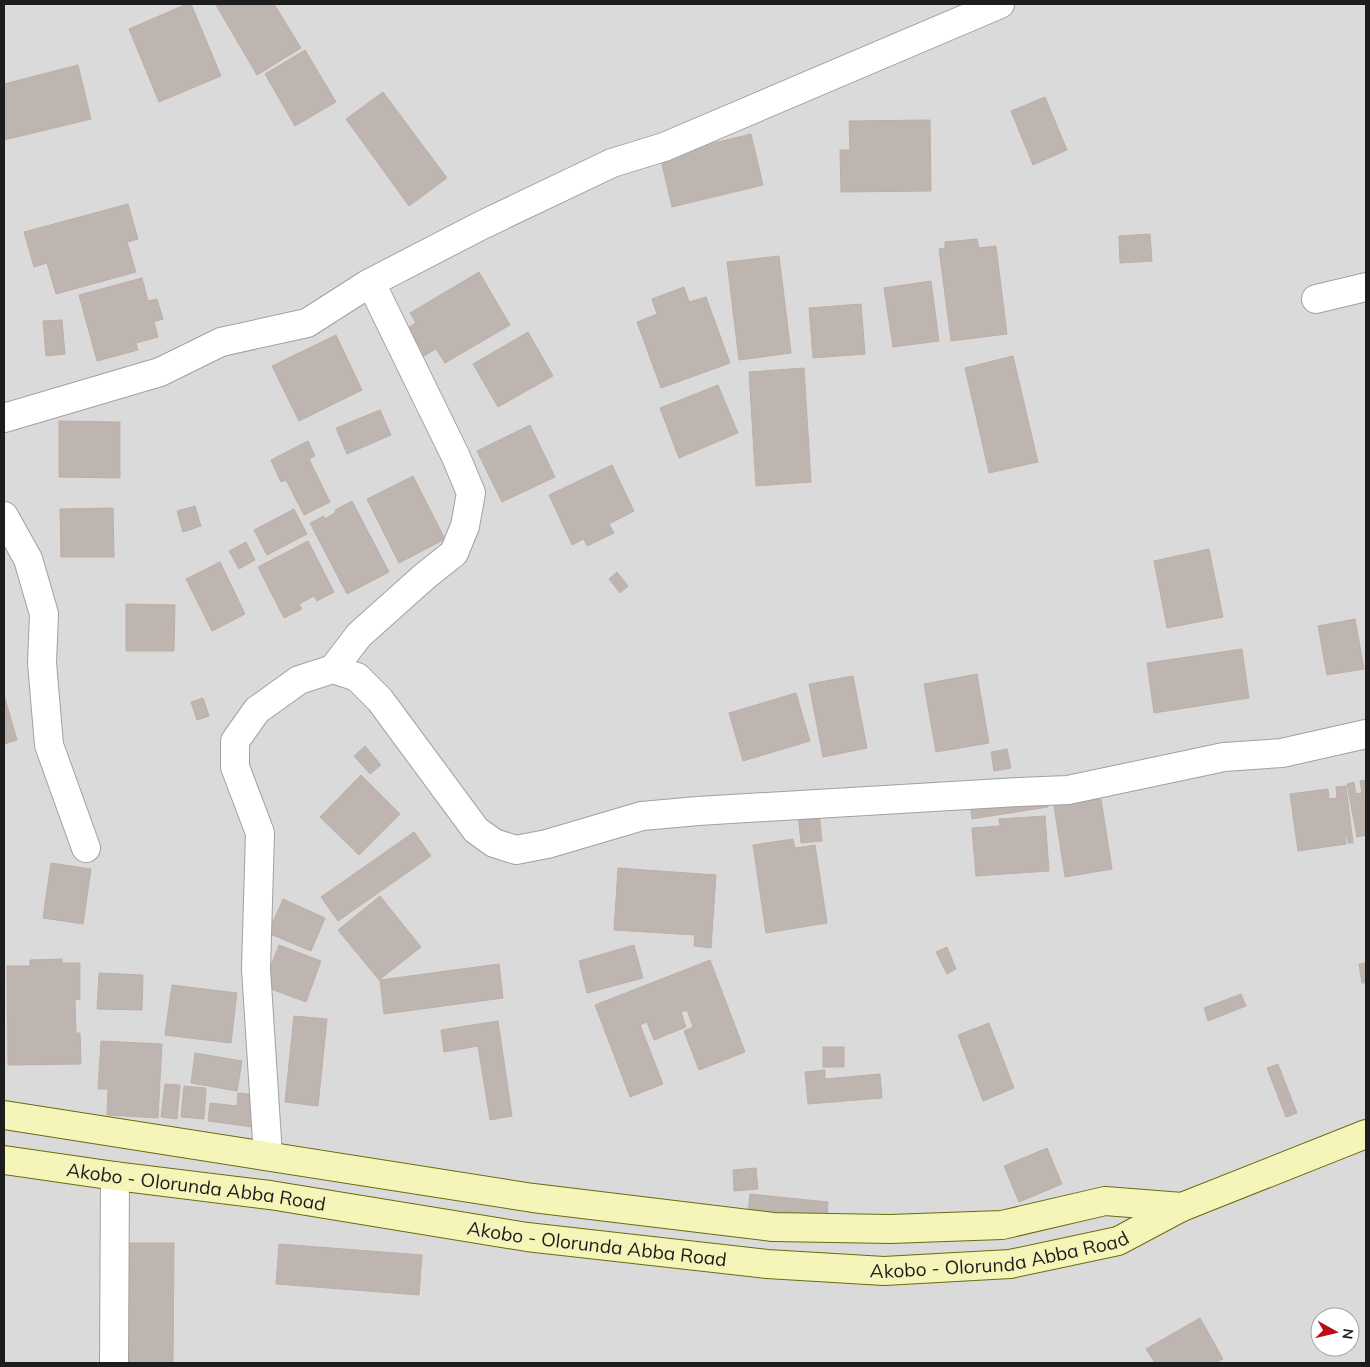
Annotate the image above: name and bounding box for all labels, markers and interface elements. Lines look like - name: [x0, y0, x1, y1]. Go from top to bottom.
- street label: Akobo - Olorunda Abba Road: [65, 1157, 328, 1216]
- street label: Akobo - Olorunda Abba Road: [465, 1215, 728, 1271]
- street label: Akobo - Olorunda Abba Road: [869, 1225, 1133, 1283]
- north arrow: [1310, 1307, 1360, 1357]
- text: N: [1338, 1327, 1358, 1340]

